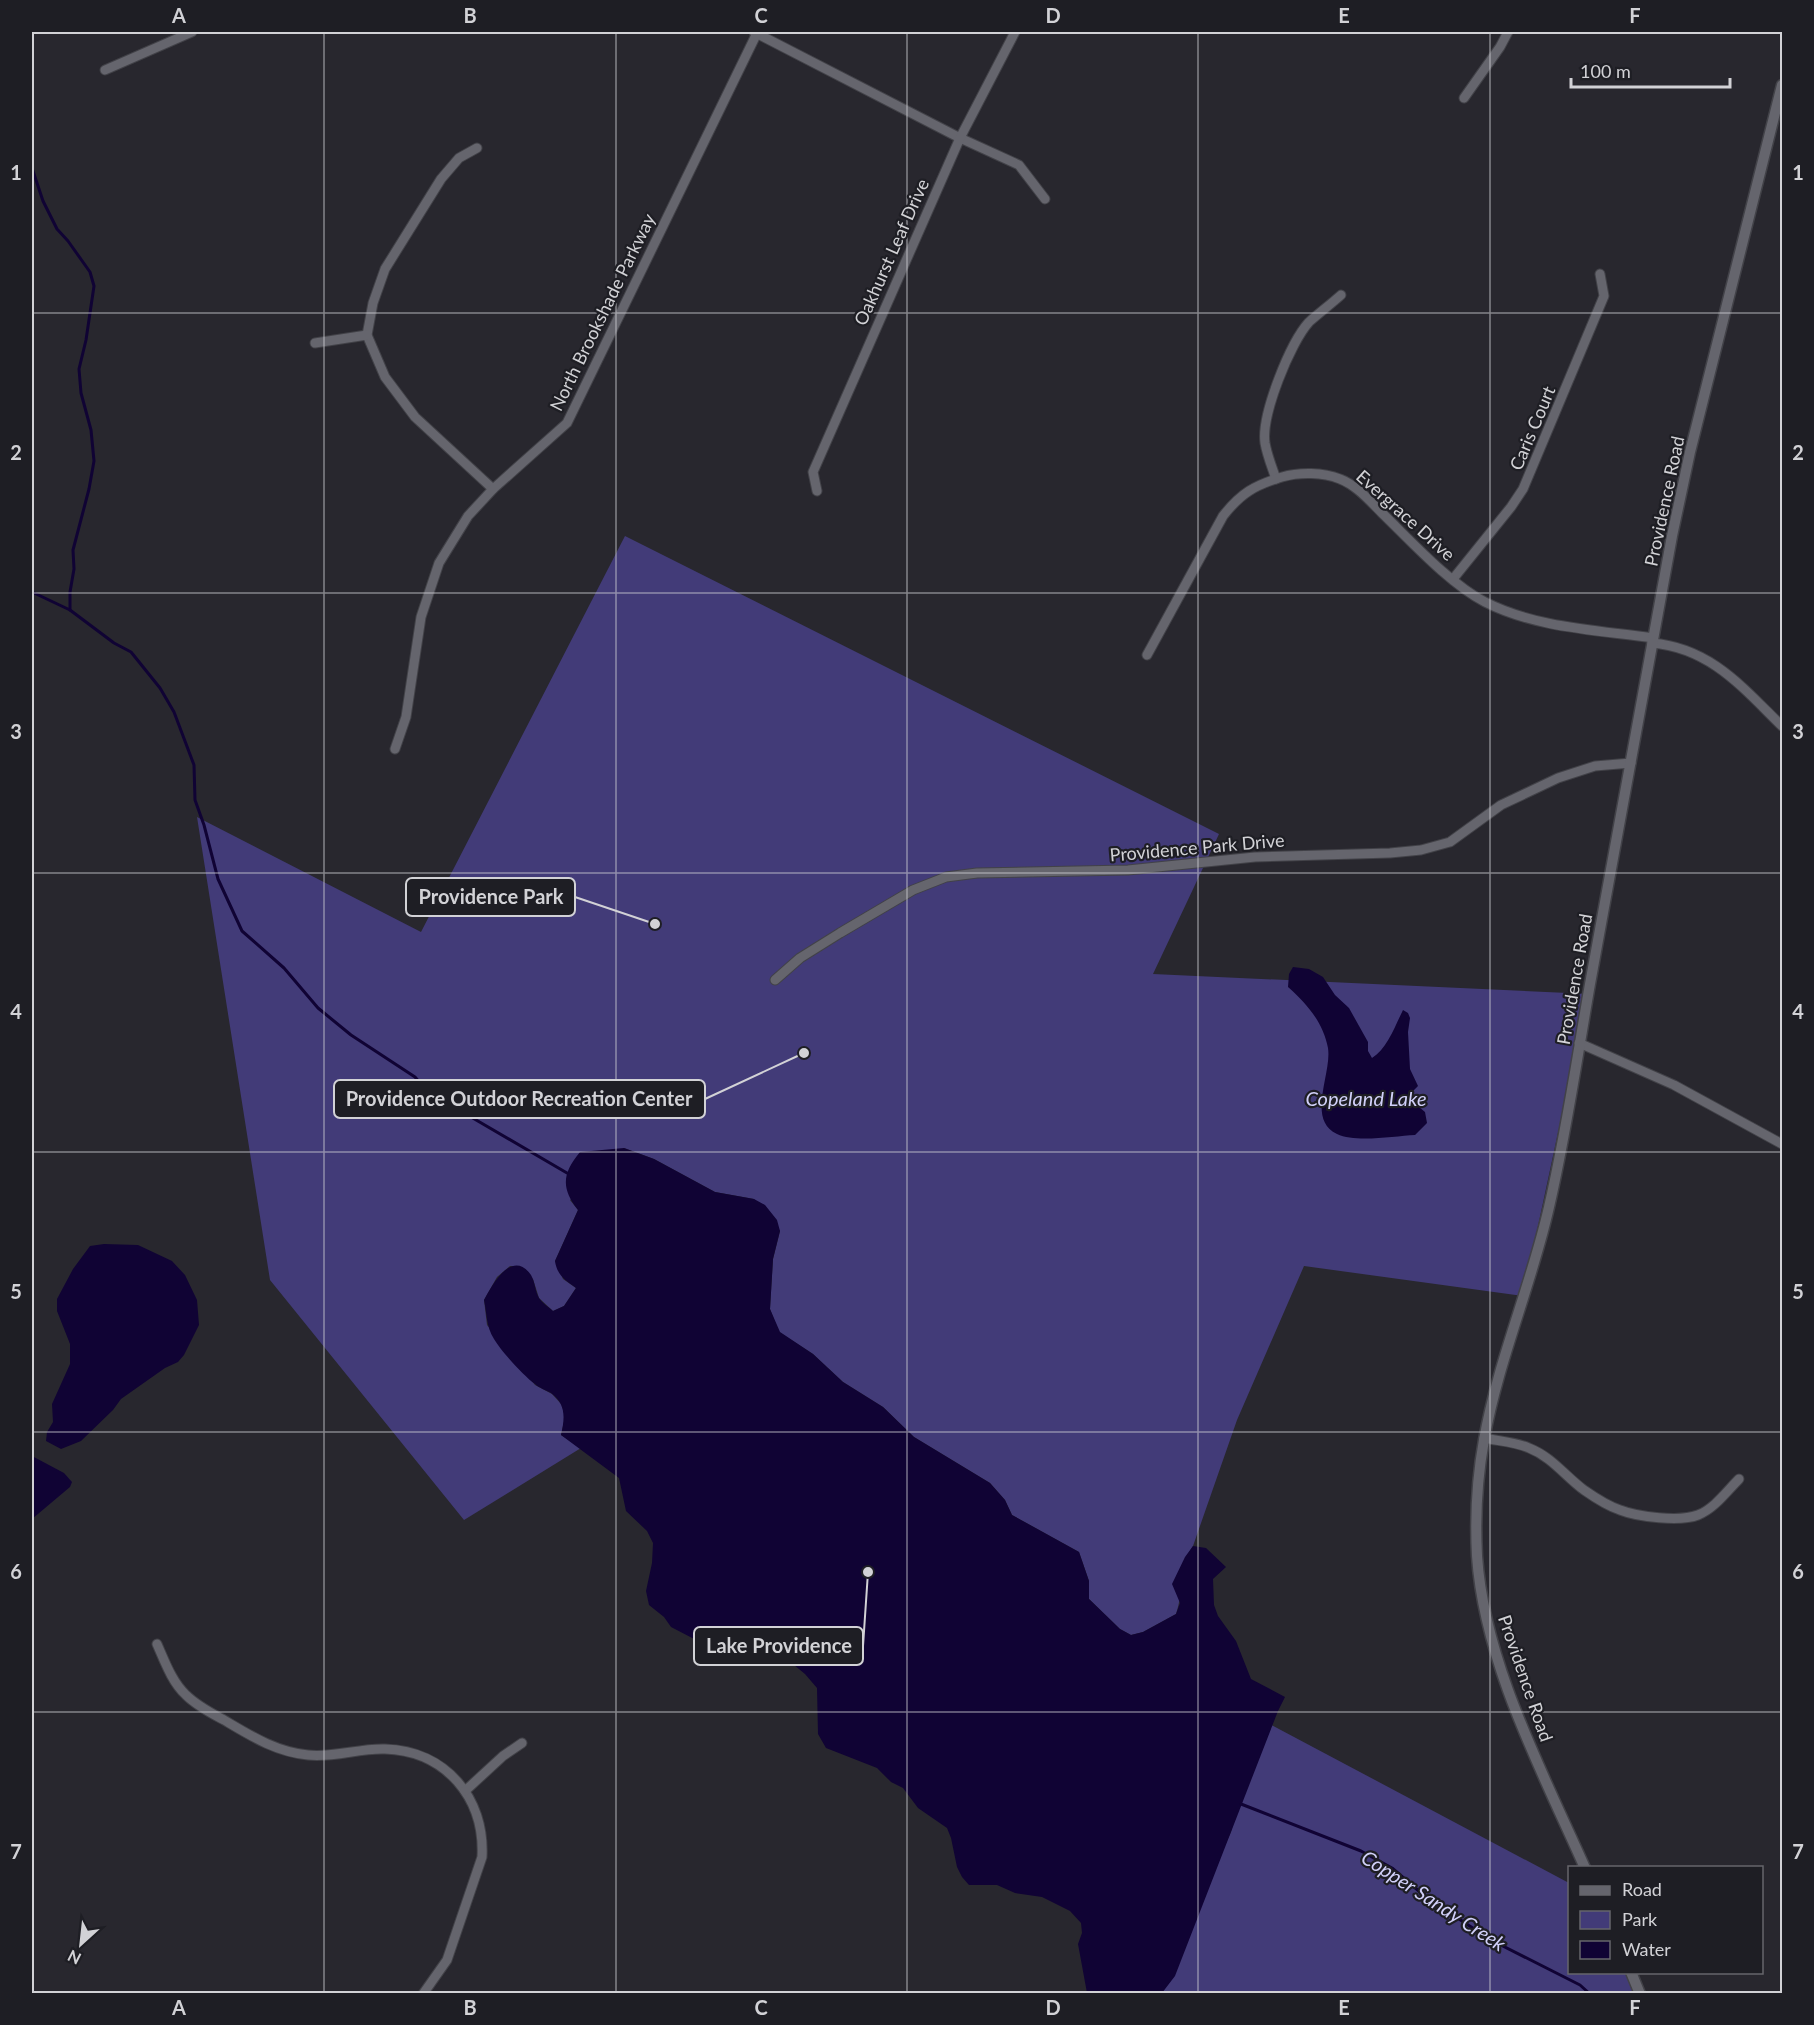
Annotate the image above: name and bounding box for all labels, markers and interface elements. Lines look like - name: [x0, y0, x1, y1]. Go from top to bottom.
- text: A: [171, 3, 186, 27]
- text: B: [463, 3, 477, 27]
- text: C: [754, 3, 768, 27]
- text: D: [1045, 3, 1061, 27]
- text: E: [1338, 3, 1350, 27]
- text: F: [1629, 3, 1641, 27]
- scale bar: [1571, 51, 1730, 89]
- text: 100 m: [1580, 60, 1631, 82]
- text: 1: [10, 160, 22, 184]
- text: 1: [1792, 160, 1804, 184]
- street label: Oakhurst Leaf Drive: [849, 175, 933, 329]
- street label: North Brookshade Parkway: [545, 209, 660, 414]
- street label: Caris Court: [1504, 382, 1560, 473]
- street label: Providence Road: [1639, 434, 1689, 568]
- text: 2: [10, 440, 22, 464]
- text: 2: [1792, 440, 1804, 464]
- street label: Evergrace Drive: [1352, 465, 1460, 565]
- text: 3: [10, 719, 22, 743]
- text: 3: [1792, 719, 1804, 743]
- street label: Providence Park Drive: [1109, 828, 1285, 866]
- callout: Providence Park: [406, 878, 575, 916]
- text: Providence Park: [419, 884, 564, 908]
- street label: Providence Road: [1552, 912, 1596, 1046]
- text: 4: [10, 999, 22, 1023]
- text: 4: [1792, 999, 1804, 1023]
- callout: Providence Outdoor Recreation Center: [334, 1080, 705, 1118]
- text: Providence Outdoor Recreation Center: [346, 1086, 693, 1110]
- water label: Copeland Lake: [1305, 1086, 1427, 1110]
- text: 5: [10, 1279, 22, 1303]
- text: 5: [1792, 1279, 1804, 1303]
- text: 6: [10, 1559, 22, 1583]
- text: 6: [1792, 1559, 1804, 1583]
- street label: Providence Road: [1494, 1612, 1558, 1744]
- callout: Lake Providence: [694, 1627, 863, 1665]
- text: Lake Providence: [706, 1633, 852, 1657]
- text: 7: [10, 1839, 22, 1863]
- text: 7: [1792, 1839, 1804, 1863]
- water label: Copper Sandy Creek: [1357, 1844, 1511, 1956]
- legend: [1568, 1866, 1763, 1974]
- text: Road: [1622, 1878, 1662, 1900]
- text: Park: [1622, 1908, 1658, 1930]
- north arrow: [51, 1914, 111, 1974]
- text: Water: [1622, 1938, 1671, 1960]
- text: N: [64, 1947, 84, 1969]
- text: A: [171, 1995, 186, 2019]
- text: B: [463, 1995, 477, 2019]
- text: C: [754, 1995, 768, 2019]
- text: D: [1045, 1995, 1061, 2019]
- text: E: [1338, 1995, 1350, 2019]
- text: F: [1629, 1995, 1641, 2019]

